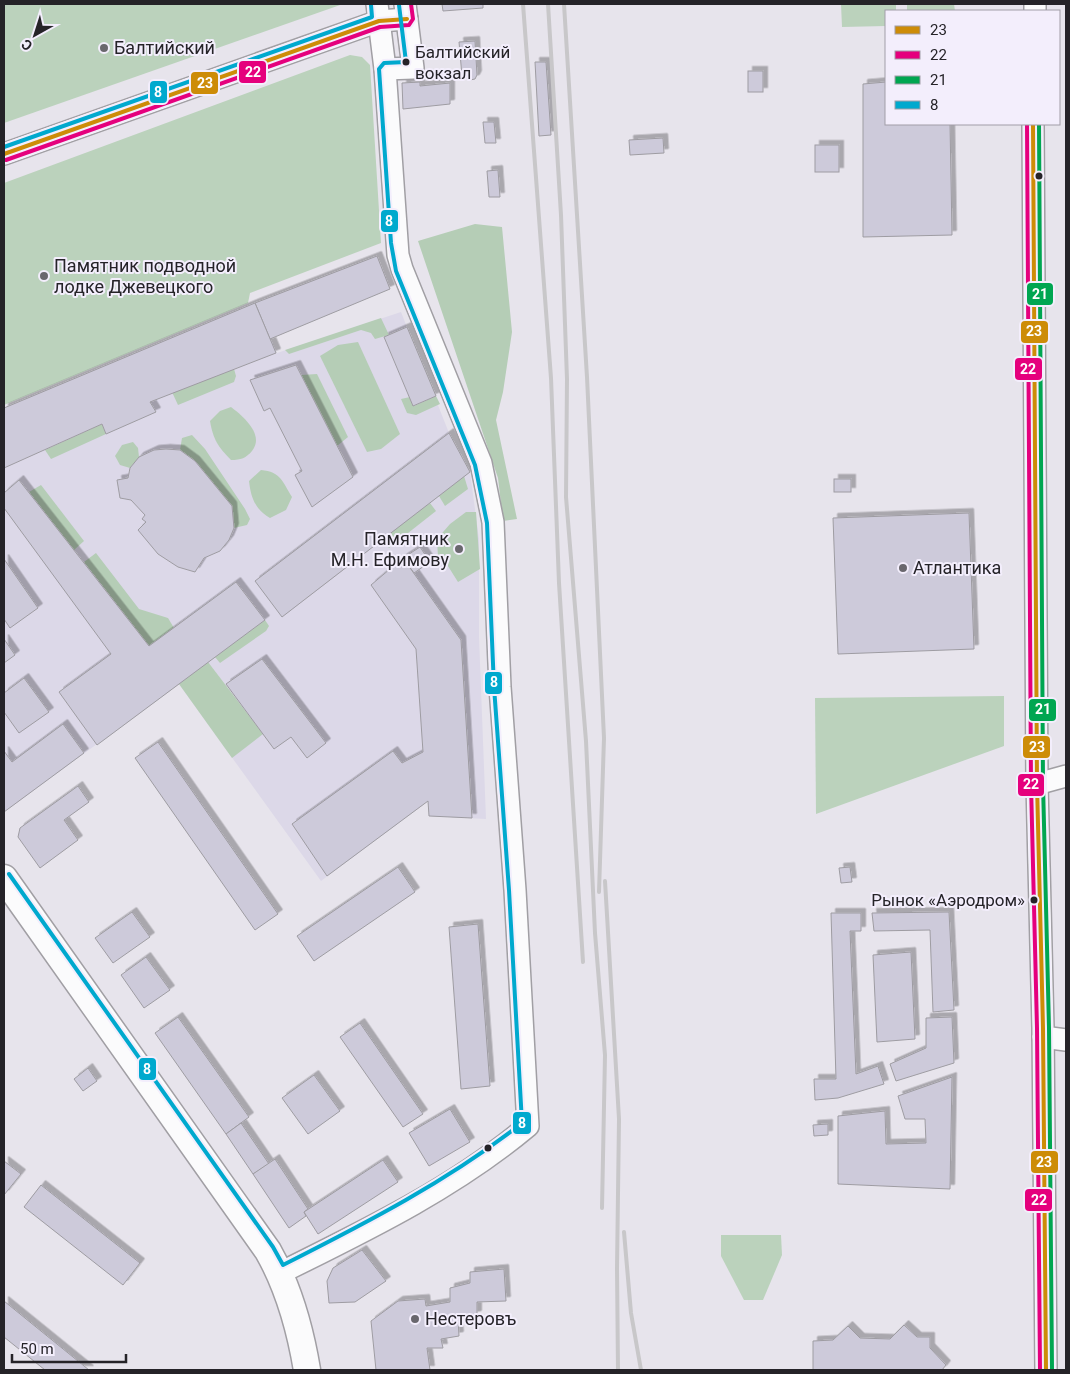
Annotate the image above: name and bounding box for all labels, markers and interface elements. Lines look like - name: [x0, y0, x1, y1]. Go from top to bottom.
- north arrow: [10, 10, 60, 60]
- legend: [885, 10, 1060, 125]
- text: 23: [930, 21, 947, 39]
- text: С: [18, 36, 35, 54]
- place label: Балтийский: [114, 37, 215, 58]
- marker: Балтийский: [98, 42, 110, 54]
- place label: Балтийский вокзал: [415, 42, 510, 83]
- text: 22: [930, 46, 947, 64]
- marker: Балтийский вокзал: [401, 57, 411, 67]
- line badge: 22: [238, 60, 267, 84]
- text: 22: [245, 64, 261, 80]
- line badge: 23: [190, 71, 219, 95]
- text: 21: [930, 71, 947, 89]
- text: 23: [197, 75, 213, 91]
- line badge: 8: [149, 80, 168, 104]
- text: 8: [154, 84, 162, 100]
- text: 8: [930, 96, 938, 114]
- unlabelled marker: [1034, 171, 1044, 181]
- line badge: 8: [380, 209, 399, 233]
- text: 8: [385, 213, 393, 229]
- place label: Памятник подводной лодке Джевецкого: [54, 255, 236, 297]
- marker: Памятник подводной лодке Джевецкого: [38, 270, 50, 282]
- line badge: 21: [1026, 282, 1054, 306]
- text: 21: [1032, 286, 1048, 302]
- line badge: 23: [1020, 320, 1049, 344]
- text: 23: [1026, 323, 1042, 339]
- line badge: 22: [1014, 357, 1043, 381]
- text: 22: [1020, 361, 1036, 377]
- place label: Памятник М.Н. Ефимову: [331, 528, 449, 570]
- marker: Памятник М.Н. Ефимову: [453, 543, 465, 555]
- place label: Атлантика: [913, 557, 1001, 578]
- marker: Атлантика: [897, 562, 909, 574]
- line badge: 8: [484, 671, 503, 695]
- text: 8: [490, 674, 498, 690]
- line badge: 21: [1028, 698, 1057, 722]
- text: 21: [1035, 701, 1051, 717]
- line badge: 23: [1022, 735, 1051, 759]
- text: 23: [1029, 739, 1045, 755]
- line badge: 22: [1017, 773, 1045, 797]
- text: 22: [1023, 776, 1039, 792]
- place label: Рынок «Аэродром»: [871, 890, 1025, 910]
- marker: Рынок «Аэродром»: [1029, 895, 1039, 905]
- line badge: 8: [138, 1057, 157, 1081]
- text: 8: [143, 1061, 151, 1077]
- line badge: 8: [512, 1111, 532, 1135]
- text: 8: [518, 1115, 526, 1131]
- unlabelled marker: [483, 1143, 493, 1153]
- line badge: 23: [1030, 1150, 1059, 1174]
- text: 23: [1036, 1154, 1052, 1170]
- line badge: 22: [1024, 1188, 1053, 1212]
- text: 22: [1031, 1192, 1047, 1208]
- place label: Нестеровъ: [425, 1308, 516, 1329]
- marker: Нестеровъ: [409, 1313, 421, 1325]
- scale bar: [12, 1332, 126, 1364]
- text: 50 m: [20, 1340, 54, 1358]

